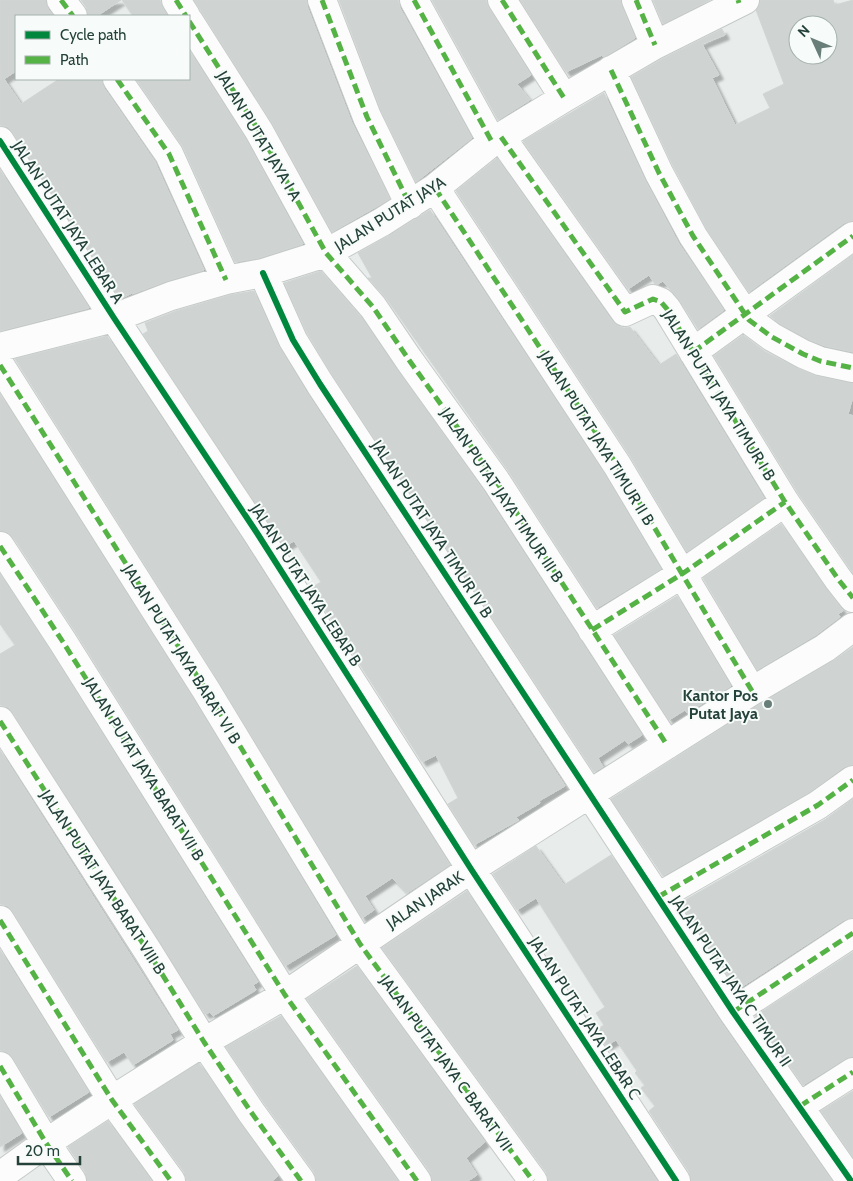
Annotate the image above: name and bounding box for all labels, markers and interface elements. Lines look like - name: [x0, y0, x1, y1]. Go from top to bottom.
- legend: [15, 15, 190, 80]
- north arrow: [788, 15, 838, 65]
- text: N: [794, 21, 814, 41]
- text: Cycle path: [60, 26, 126, 44]
- text: Path: [60, 51, 89, 69]
- street label: JALAN PUTAT JAYA I A: [212, 67, 305, 205]
- street label: JALAN PUTAT JAYA LEBAR A: [8, 136, 128, 307]
- street label: JALAN PUTAT JAYA: [330, 172, 449, 256]
- street label: JALAN PUTAT JAYA TIMUR I B: [658, 305, 780, 484]
- street label: JALAN PUTAT JAYA TIMUR II B: [535, 346, 659, 529]
- street label: JALAN PUTAT JAYA TIMUR III B: [436, 403, 568, 586]
- street label: JALAN PUTAT JAYA TIMUR IV B: [367, 436, 497, 622]
- street label: JALAN PUTAT JAYA LEBAR B: [246, 499, 366, 670]
- street label: JALAN PUTAT JAYA BARAT VI B: [118, 560, 245, 748]
- street label: JALAN PUTAT JAYA BARAT VII B: [79, 673, 208, 864]
- place label: Kantor Pos Putat Jaya: [683, 686, 758, 723]
- marker: Kantor Pos Putat Jaya: [762, 698, 774, 710]
- street label: JALAN PUTAT JAYA BARAT VIII B: [36, 785, 170, 978]
- street label: JALAN JARAK: [382, 867, 467, 933]
- street label: JALAN PUTAT JAYA C TIMUR II: [666, 891, 795, 1070]
- street label: JALAN PUTAT JAYA LEBAR C: [525, 932, 645, 1103]
- street label: JALAN PUTAT JAYA C BARAT VII: [375, 971, 516, 1154]
- scale bar: [18, 1134, 80, 1166]
- text: 20 m: [25, 1142, 60, 1160]

